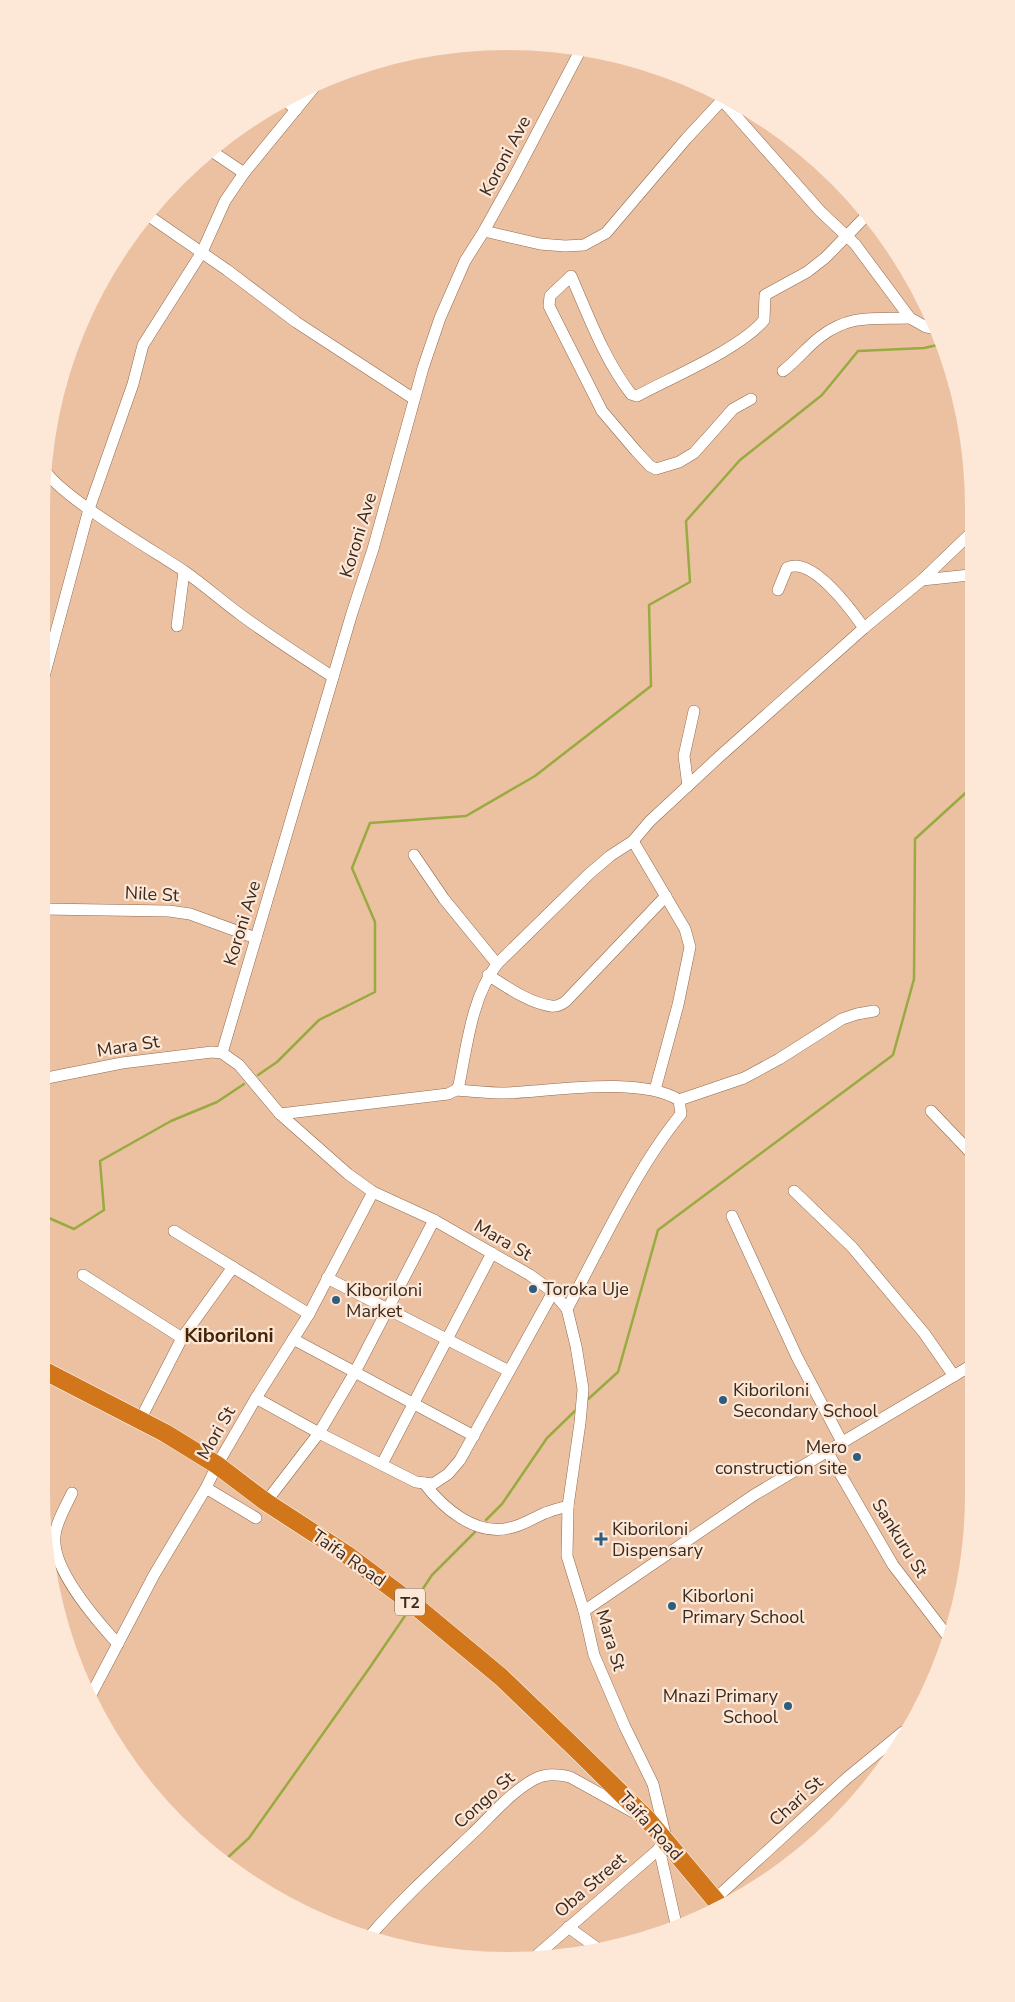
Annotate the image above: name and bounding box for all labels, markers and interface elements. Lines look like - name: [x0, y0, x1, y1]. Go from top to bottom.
- street label: Koroni Ave: [474, 112, 536, 200]
- street label: Koroni Ave: [334, 490, 382, 580]
- street label: Koroni Ave: [218, 878, 266, 968]
- street label: Nile St: [124, 881, 180, 907]
- street label: Mara St: [95, 1029, 162, 1063]
- street label: Mara St: [470, 1214, 537, 1266]
- place label: Toroka Uje: [543, 1277, 629, 1301]
- place label: Kiboriloni Market: [346, 1278, 422, 1323]
- marker: Toroka Uje: [527, 1283, 539, 1295]
- marker: Kiboriloni Market: [330, 1294, 342, 1306]
- district label: Kiboriloni: [184, 1322, 274, 1349]
- place label: Kiboriloni Secondary School: [733, 1378, 879, 1423]
- marker: Kiboriloni Secondary School: [717, 1394, 729, 1406]
- street label: Mori St: [191, 1401, 241, 1464]
- place label: Mero construction site: [715, 1435, 847, 1480]
- marker: Mero construction site: [851, 1451, 863, 1463]
- street label: Sankuru St: [866, 1494, 934, 1582]
- place label: Kiboriloni Dispensary: [612, 1517, 704, 1562]
- street label: Taifa Road: [307, 1524, 391, 1592]
- marker: Kiboriloni Dispensary: [594, 1532, 608, 1546]
- place label: Kiborloni Primary School: [682, 1584, 805, 1629]
- road number: T2: [395, 1588, 425, 1615]
- marker: Kiborloni Primary School: [666, 1600, 678, 1612]
- street label: Mara St: [590, 1606, 632, 1674]
- place label: Mnazi Primary School: [663, 1684, 779, 1729]
- marker: Mnazi Primary School: [782, 1700, 794, 1712]
- street label: Congo St: [448, 1766, 520, 1834]
- street label: Chari St: [764, 1770, 828, 1831]
- street label: Taifa Road: [614, 1786, 688, 1866]
- street label: Oba Street: [549, 1847, 631, 1923]

